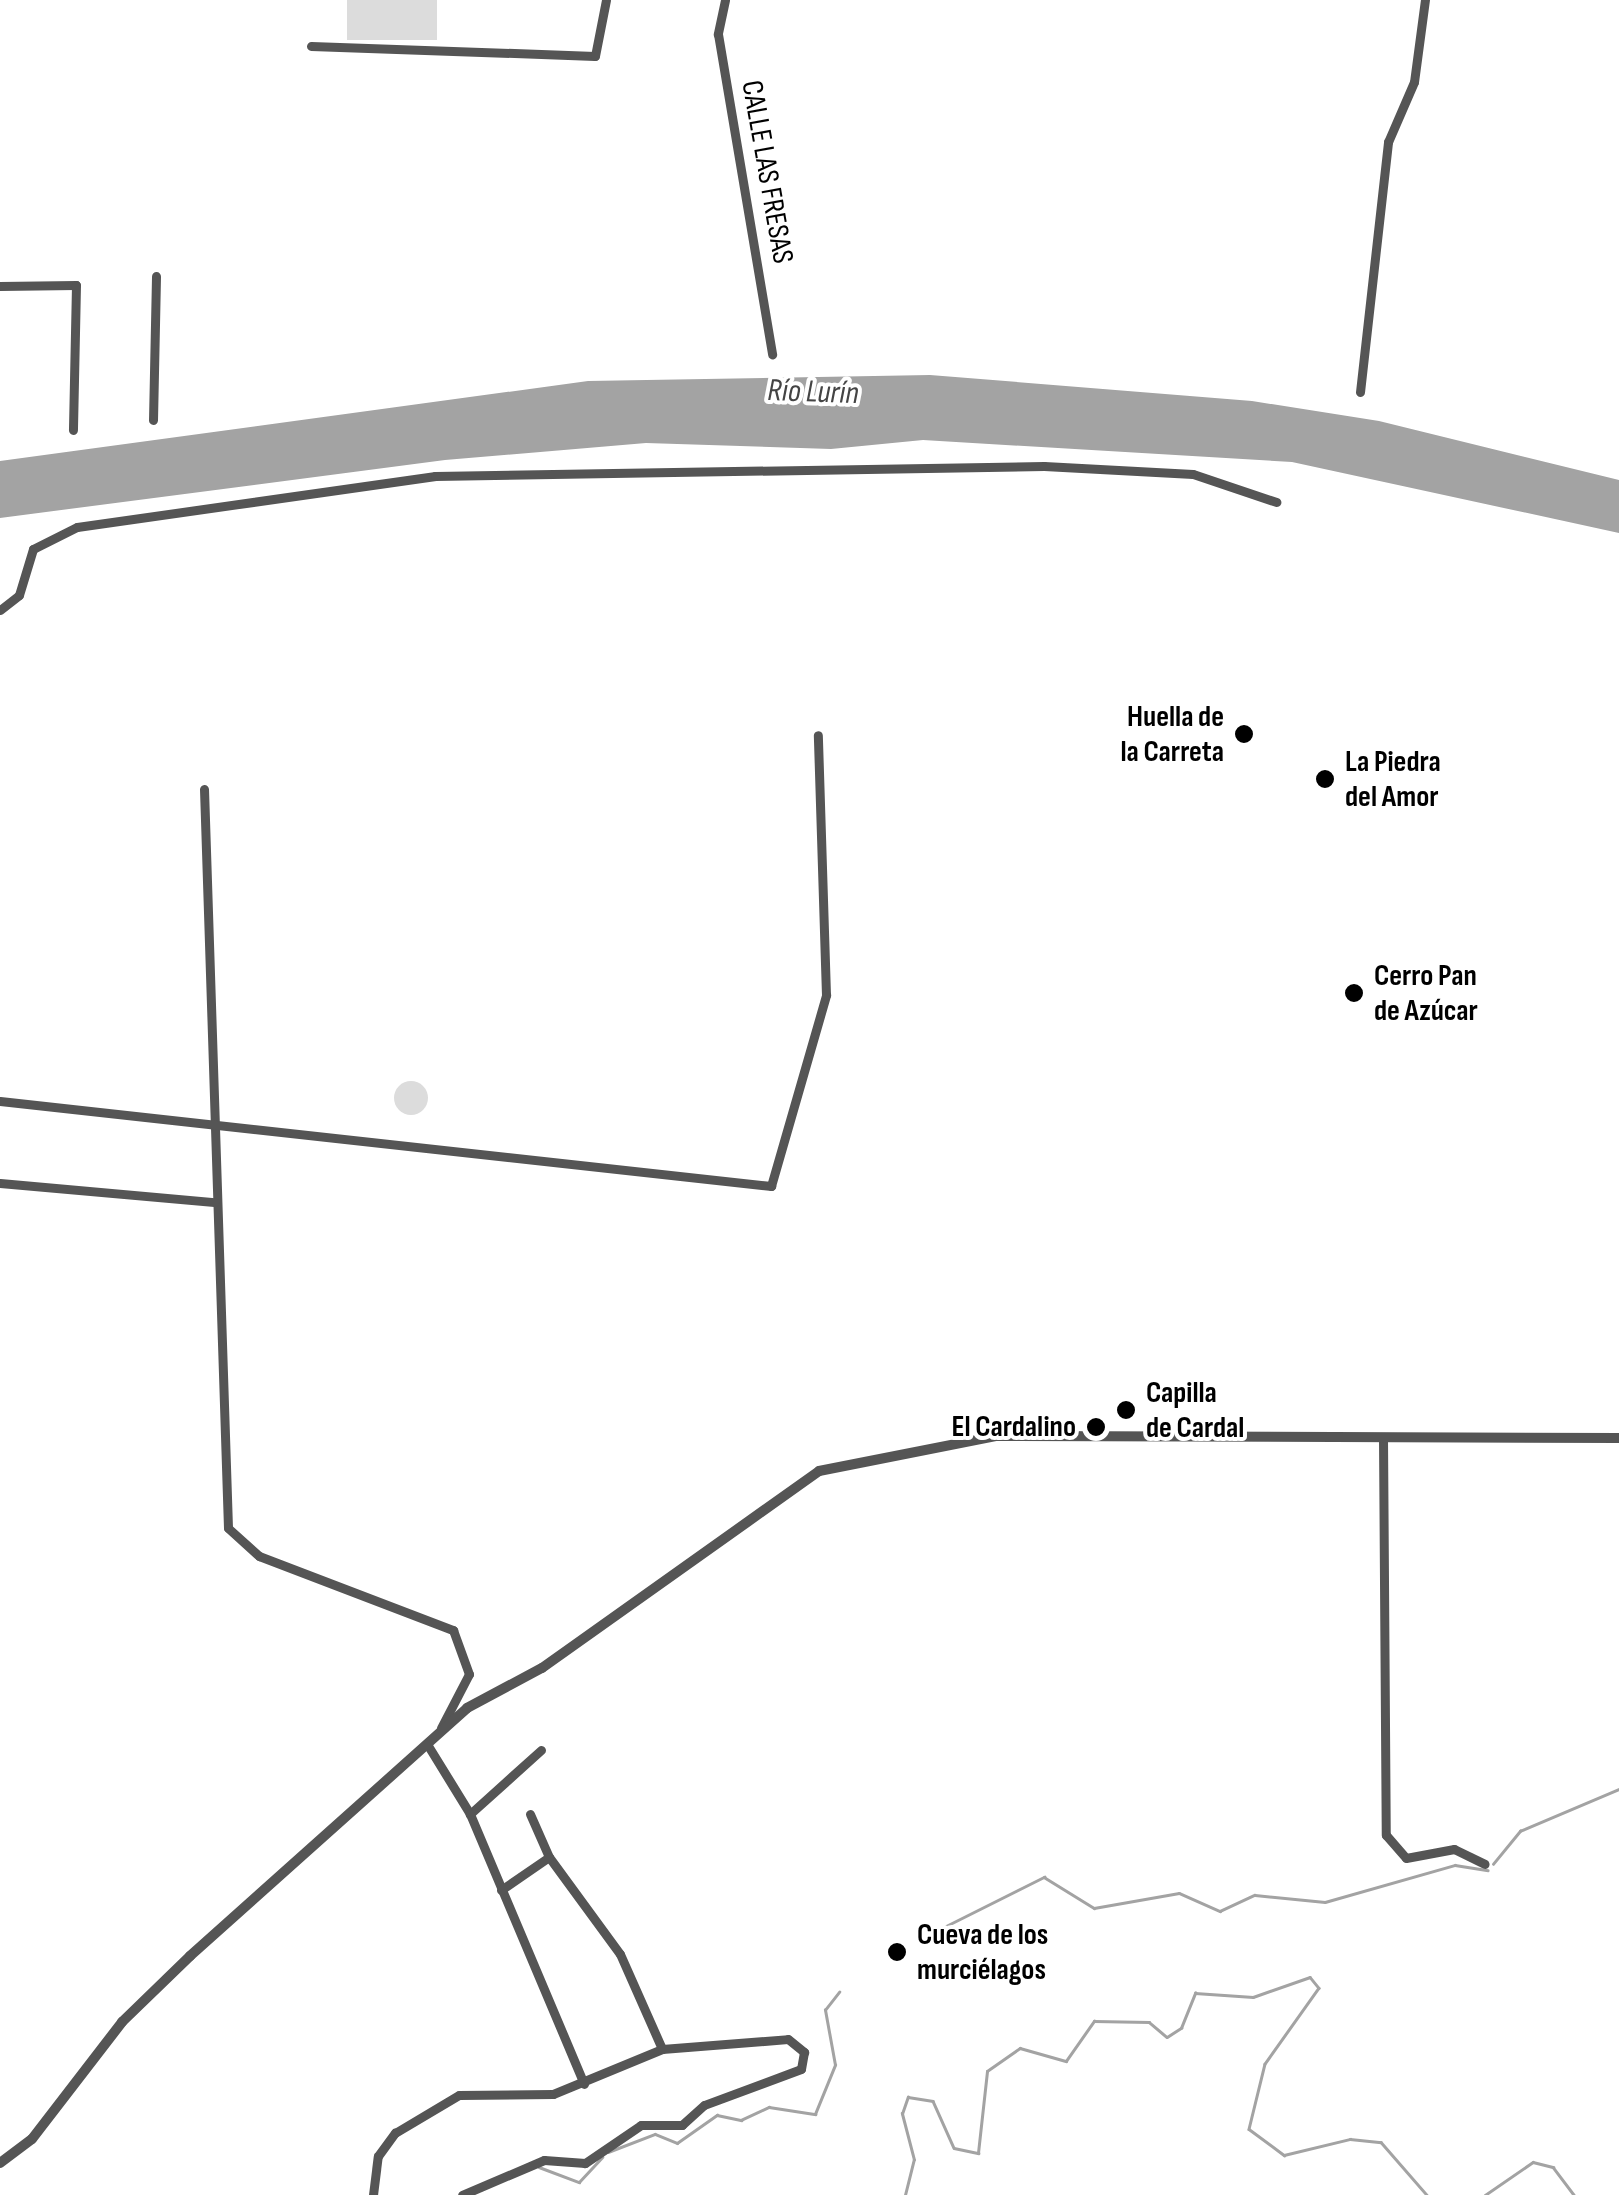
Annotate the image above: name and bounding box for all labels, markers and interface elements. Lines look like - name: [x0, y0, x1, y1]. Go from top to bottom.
- street label: CALLE LAS FRESAS: [733, 78, 801, 266]
- water label: Río Lurín: [767, 372, 859, 414]
- place label: Huella de la Carreta: [1120, 699, 1224, 770]
- marker: Huella de la Carreta: [1233, 723, 1255, 745]
- place label: La Piedra del Amor: [1345, 744, 1441, 814]
- marker: La Piedra del Amor: [1314, 768, 1336, 790]
- place label: Cerro Pan de Azúcar: [1374, 958, 1478, 1028]
- marker: Cerro Pan de Azúcar: [1343, 982, 1365, 1004]
- place label: Capilla de Cardal: [1146, 1375, 1244, 1446]
- marker: Capilla de Cardal: [1115, 1399, 1137, 1421]
- place label: El Cardalino: [952, 1409, 1076, 1445]
- marker: El Cardalino: [1085, 1416, 1107, 1438]
- place label: Cueva de los murciélagos: [917, 1917, 1048, 1988]
- marker: Cueva de los murciélagos: [886, 1941, 908, 1963]

